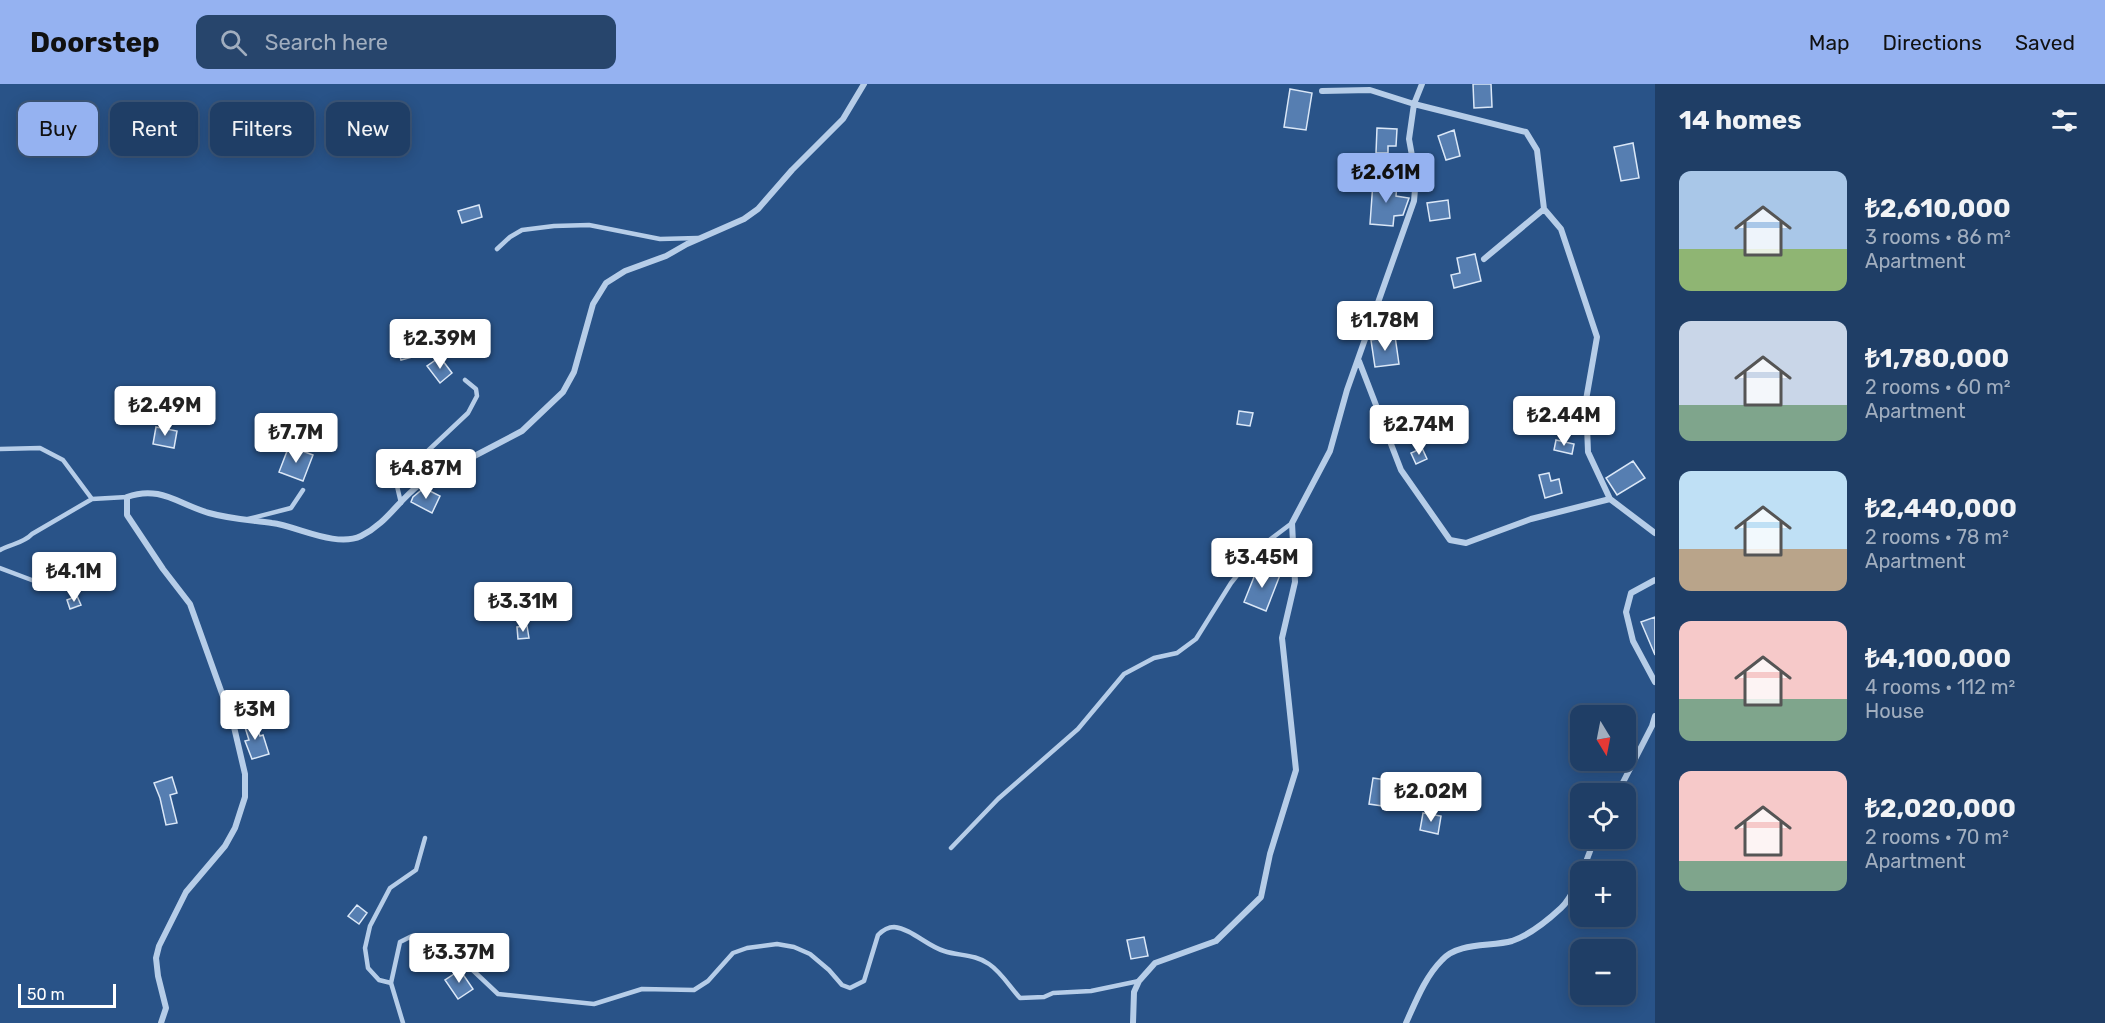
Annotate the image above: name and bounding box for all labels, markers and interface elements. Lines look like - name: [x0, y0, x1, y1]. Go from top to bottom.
- search box: [196, 15, 616, 69]
- text: Doorstep: [30, 26, 160, 59]
- icon: search: [217, 26, 250, 59]
- text: Search here: [265, 29, 388, 56]
- text: Map: [1809, 30, 1850, 55]
- text: Directions: [1883, 30, 1982, 55]
- text: Saved: [2015, 30, 2075, 55]
- chip: Buy: [18, 102, 98, 156]
- chip: Rent: [110, 102, 198, 156]
- chip: Filters: [210, 102, 314, 156]
- chip: New: [326, 102, 410, 156]
- icon: filters: [2048, 104, 2081, 137]
- text: 14 homes: [1679, 105, 1802, 136]
- pin: ₺2.61M: [1337, 153, 1435, 204]
- text: ₺2.61M: [1351, 160, 1421, 184]
- text: ₺2,610,000: [1865, 193, 2011, 224]
- icon: home: [1727, 195, 1799, 267]
- text: 3 rooms · 86 m²: [1865, 225, 2011, 249]
- text: Apartment: [1865, 249, 1966, 273]
- pin: ₺1.78M: [1336, 301, 1434, 352]
- text: ₺1.78M: [1351, 308, 1419, 332]
- pin: ₺2.39M: [391, 319, 489, 370]
- text: ₺2.39M: [404, 326, 476, 350]
- text: ₺1,780,000: [1865, 343, 2009, 374]
- icon: home: [1727, 345, 1799, 417]
- text: 2 rooms · 60 m²: [1865, 375, 2011, 399]
- pin: ₺2.49M: [116, 386, 214, 437]
- text: ₺2.49M: [129, 393, 201, 417]
- pin: ₺2.44M: [1515, 396, 1613, 447]
- text: Apartment: [1865, 399, 1966, 423]
- text: ₺2.44M: [1527, 403, 1601, 427]
- pin: ₺2.74M: [1370, 405, 1468, 456]
- text: ₺2.74M: [1384, 412, 1454, 436]
- pin: ₺7.7M: [254, 413, 338, 464]
- text: ₺7.7M: [269, 420, 323, 444]
- pin: ₺4.87M: [377, 449, 475, 500]
- text: ₺4.87M: [390, 456, 462, 480]
- text: ₺2,440,000: [1865, 493, 2017, 524]
- icon: home: [1727, 495, 1799, 567]
- text: 2 rooms · 78 m²: [1865, 525, 2009, 549]
- pin: ₺3.45M: [1213, 538, 1311, 589]
- text: ₺3.45M: [1225, 545, 1299, 569]
- text: Apartment: [1865, 549, 1966, 573]
- pin: ₺4.1M: [32, 552, 116, 603]
- text: ₺4.1M: [46, 559, 102, 583]
- pin: ₺3.31M: [474, 582, 572, 633]
- text: ₺3.31M: [488, 589, 558, 613]
- text: ₺4,100,000: [1865, 643, 2011, 674]
- icon: home: [1727, 645, 1799, 717]
- text: 4 rooms · 112 m²: [1865, 675, 2015, 699]
- pin: ₺3M: [226, 690, 284, 741]
- text: ₺3M: [234, 697, 276, 721]
- text: House: [1865, 699, 1924, 723]
- north arrow: [1570, 705, 1636, 771]
- map controls: [1570, 705, 1636, 1005]
- pin: ₺2.02M: [1382, 772, 1480, 823]
- text: ₺2.02M: [1394, 779, 1468, 803]
- button: locate: [1570, 783, 1636, 849]
- text: ₺2,020,000: [1865, 793, 2016, 824]
- icon: home: [1727, 795, 1799, 867]
- text: 2 rooms · 70 m²: [1865, 825, 2009, 849]
- text: Apartment: [1865, 849, 1966, 873]
- button: +: [1570, 861, 1636, 927]
- pin: ₺3.37M: [410, 933, 508, 984]
- button: −: [1570, 939, 1636, 1005]
- text: ₺3.37M: [423, 940, 495, 964]
- scale bar: [18, 981, 116, 1008]
- text: 50 m: [27, 985, 65, 1004]

